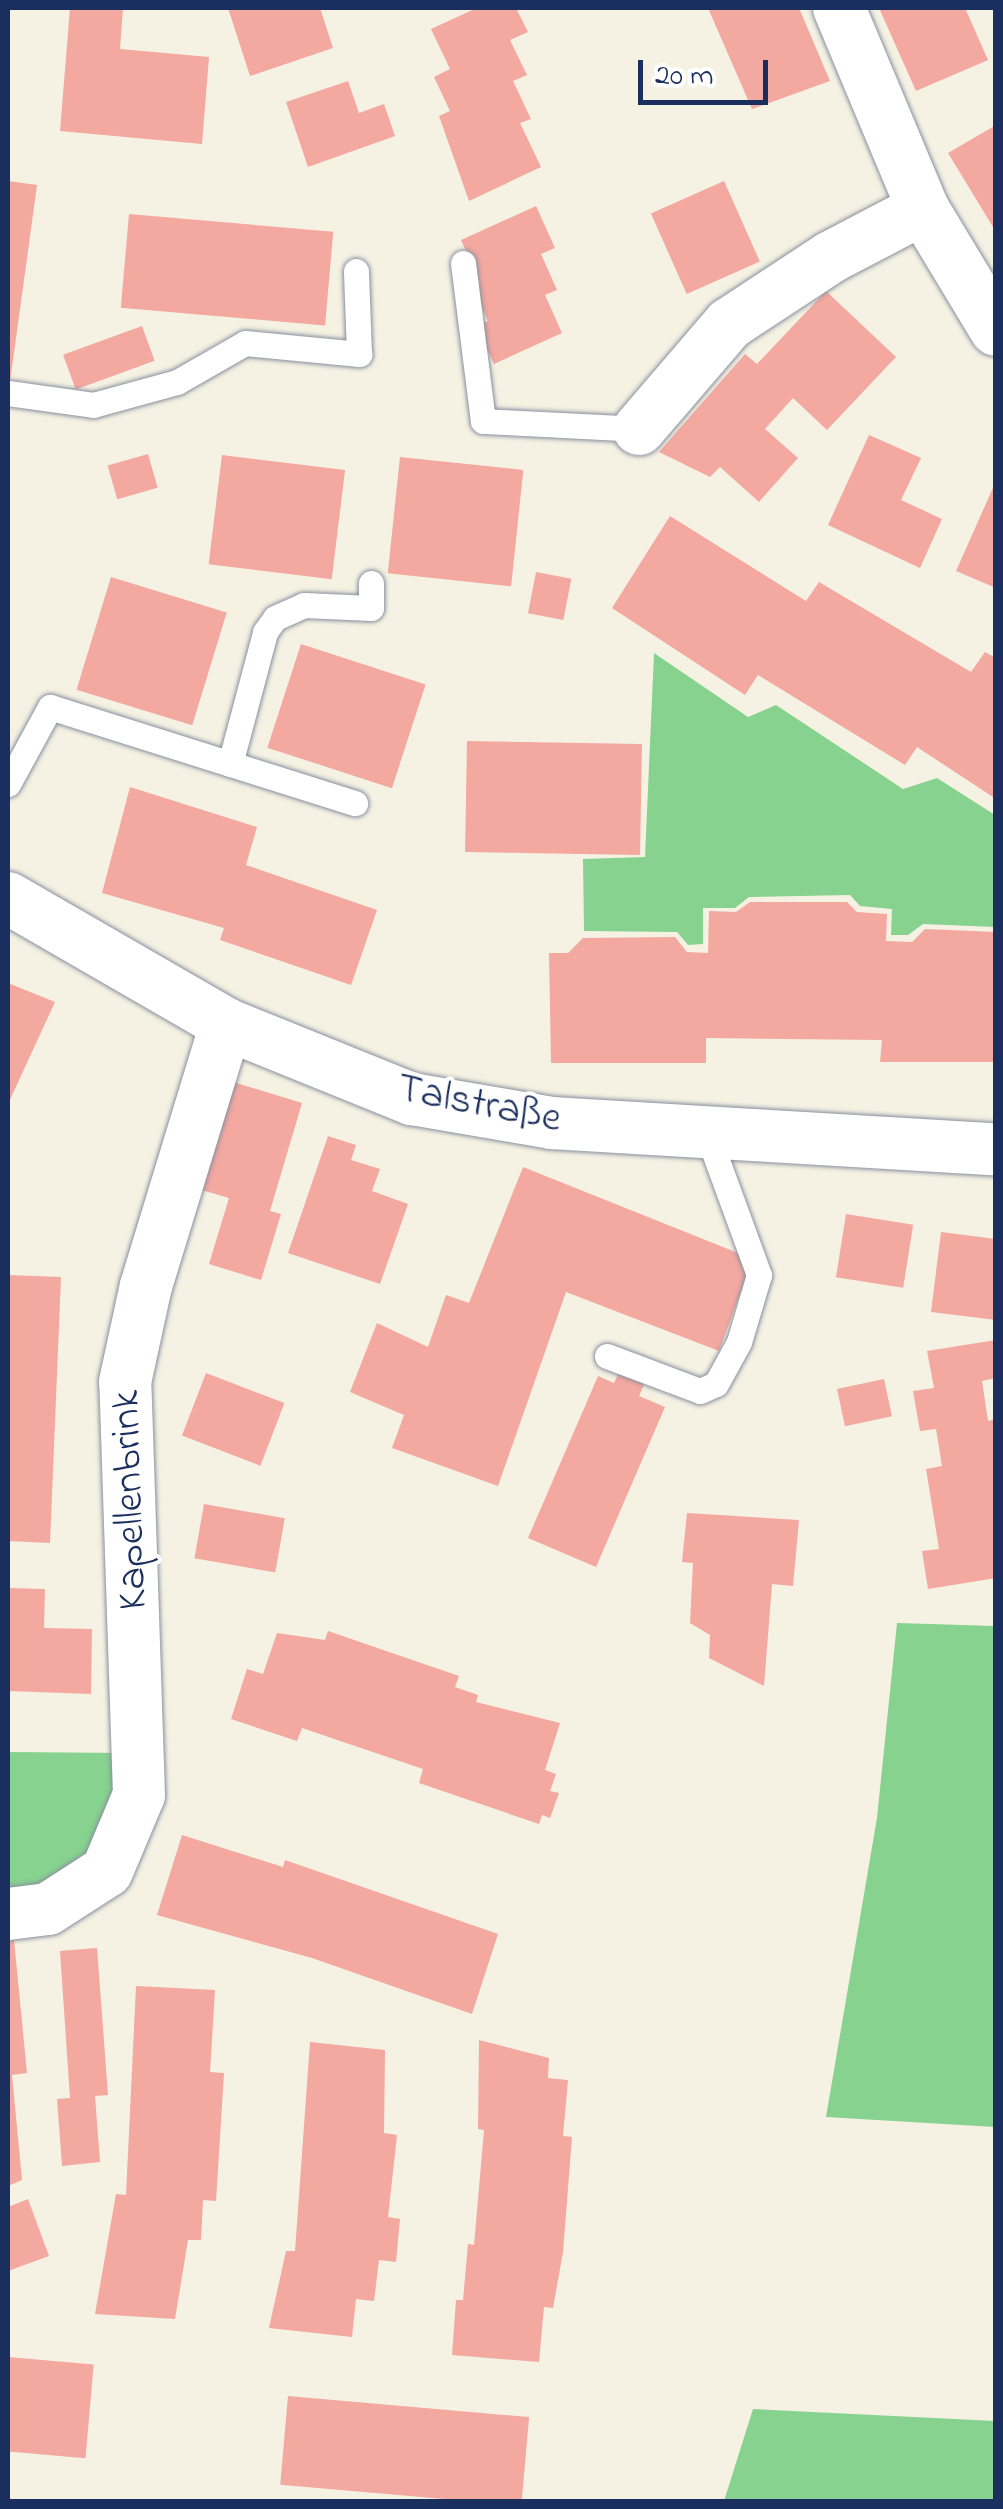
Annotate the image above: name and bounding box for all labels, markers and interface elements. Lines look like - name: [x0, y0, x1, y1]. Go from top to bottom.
- scale bar: [643, 40, 773, 102]
- text: 20 m: [655, 55, 714, 99]
- street label: Talstraße: [393, 1064, 565, 1146]
- street label: Kapellenbrink: [102, 1389, 160, 1611]

